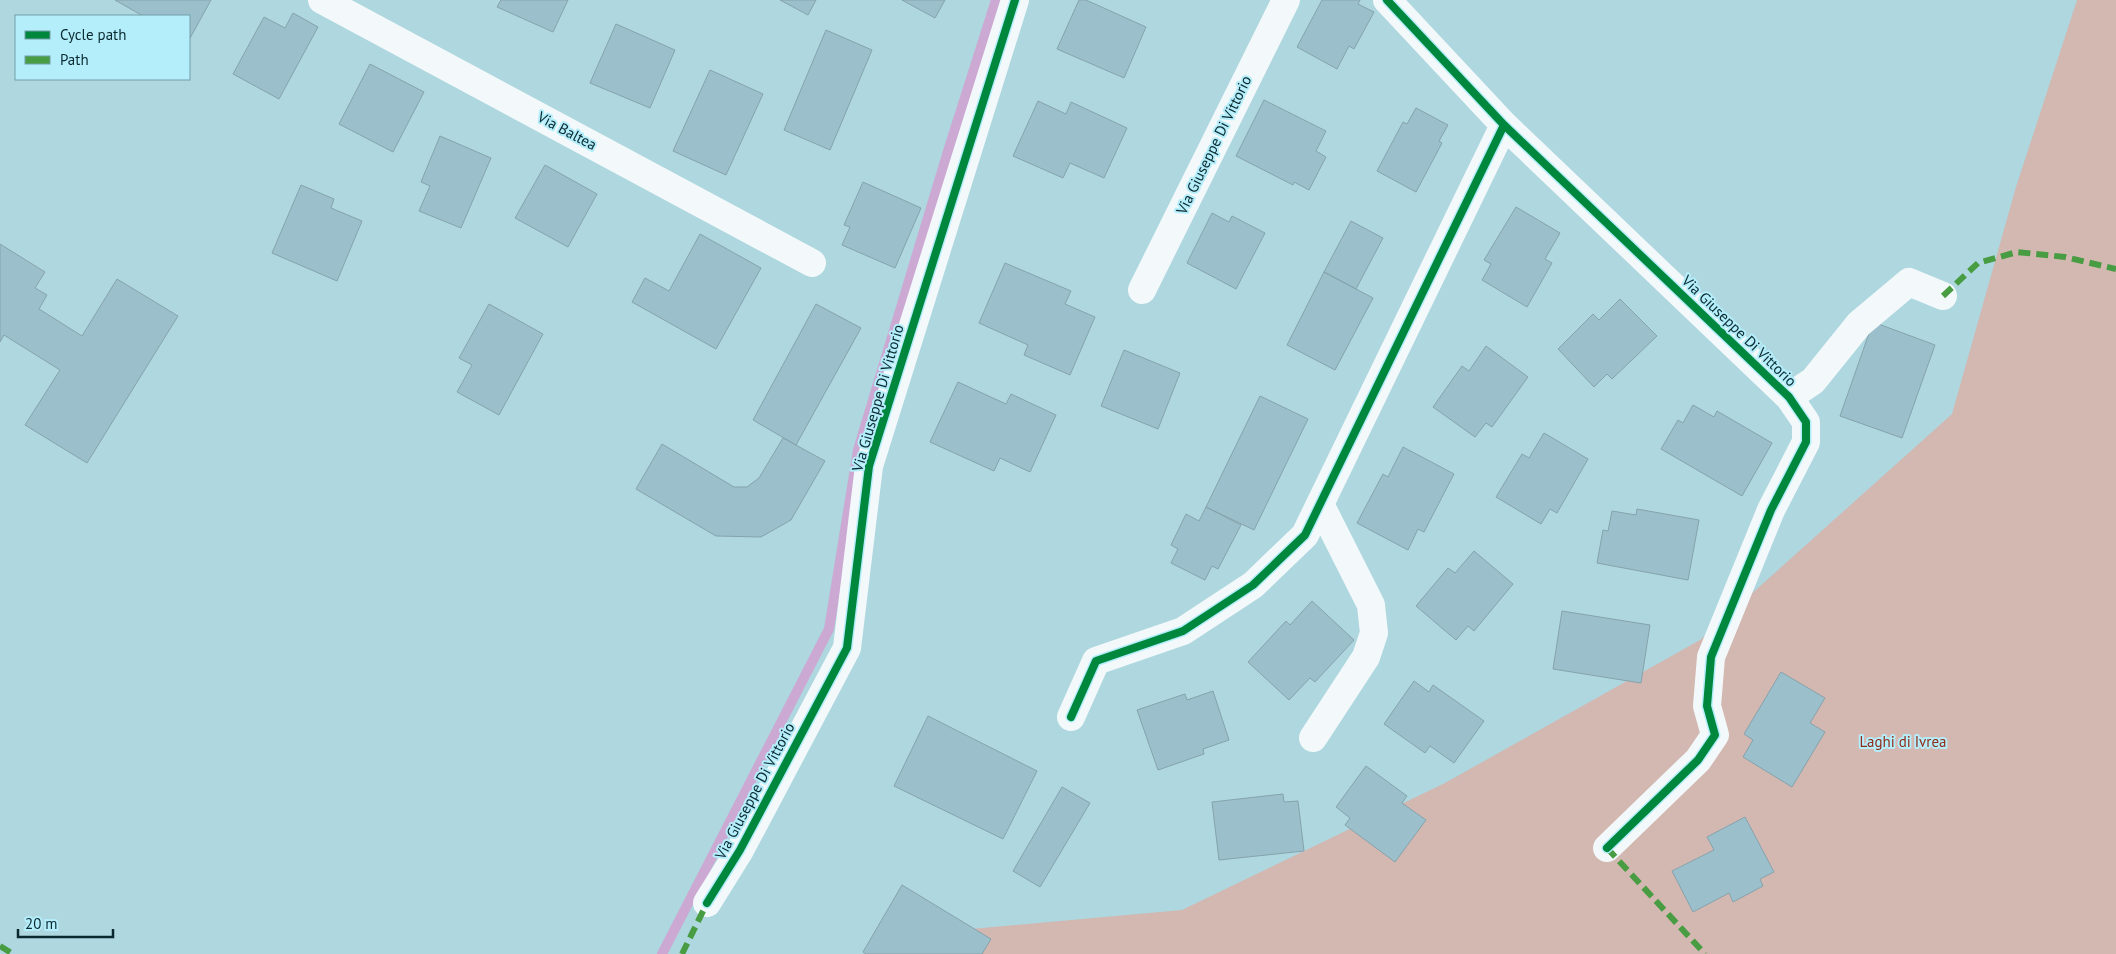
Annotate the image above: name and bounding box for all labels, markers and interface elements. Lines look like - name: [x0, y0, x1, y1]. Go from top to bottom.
- legend: [15, 15, 190, 80]
- text: Cycle path: [60, 25, 126, 44]
- text: Path: [60, 50, 89, 69]
- street label: Via Giuseppe Di Vittorio: [1171, 72, 1255, 218]
- street label: Via Baltea: [533, 107, 600, 154]
- street label: Via Giuseppe Di Vittorio: [1677, 270, 1801, 390]
- street label: Via Giuseppe Di Vittorio: [847, 322, 908, 475]
- street label: Via Giuseppe Di Vittorio: [710, 719, 799, 863]
- park label: Laghi di Ivrea: [1859, 732, 1947, 751]
- scale bar: [18, 906, 112, 938]
- text: 20 m: [25, 914, 58, 933]

